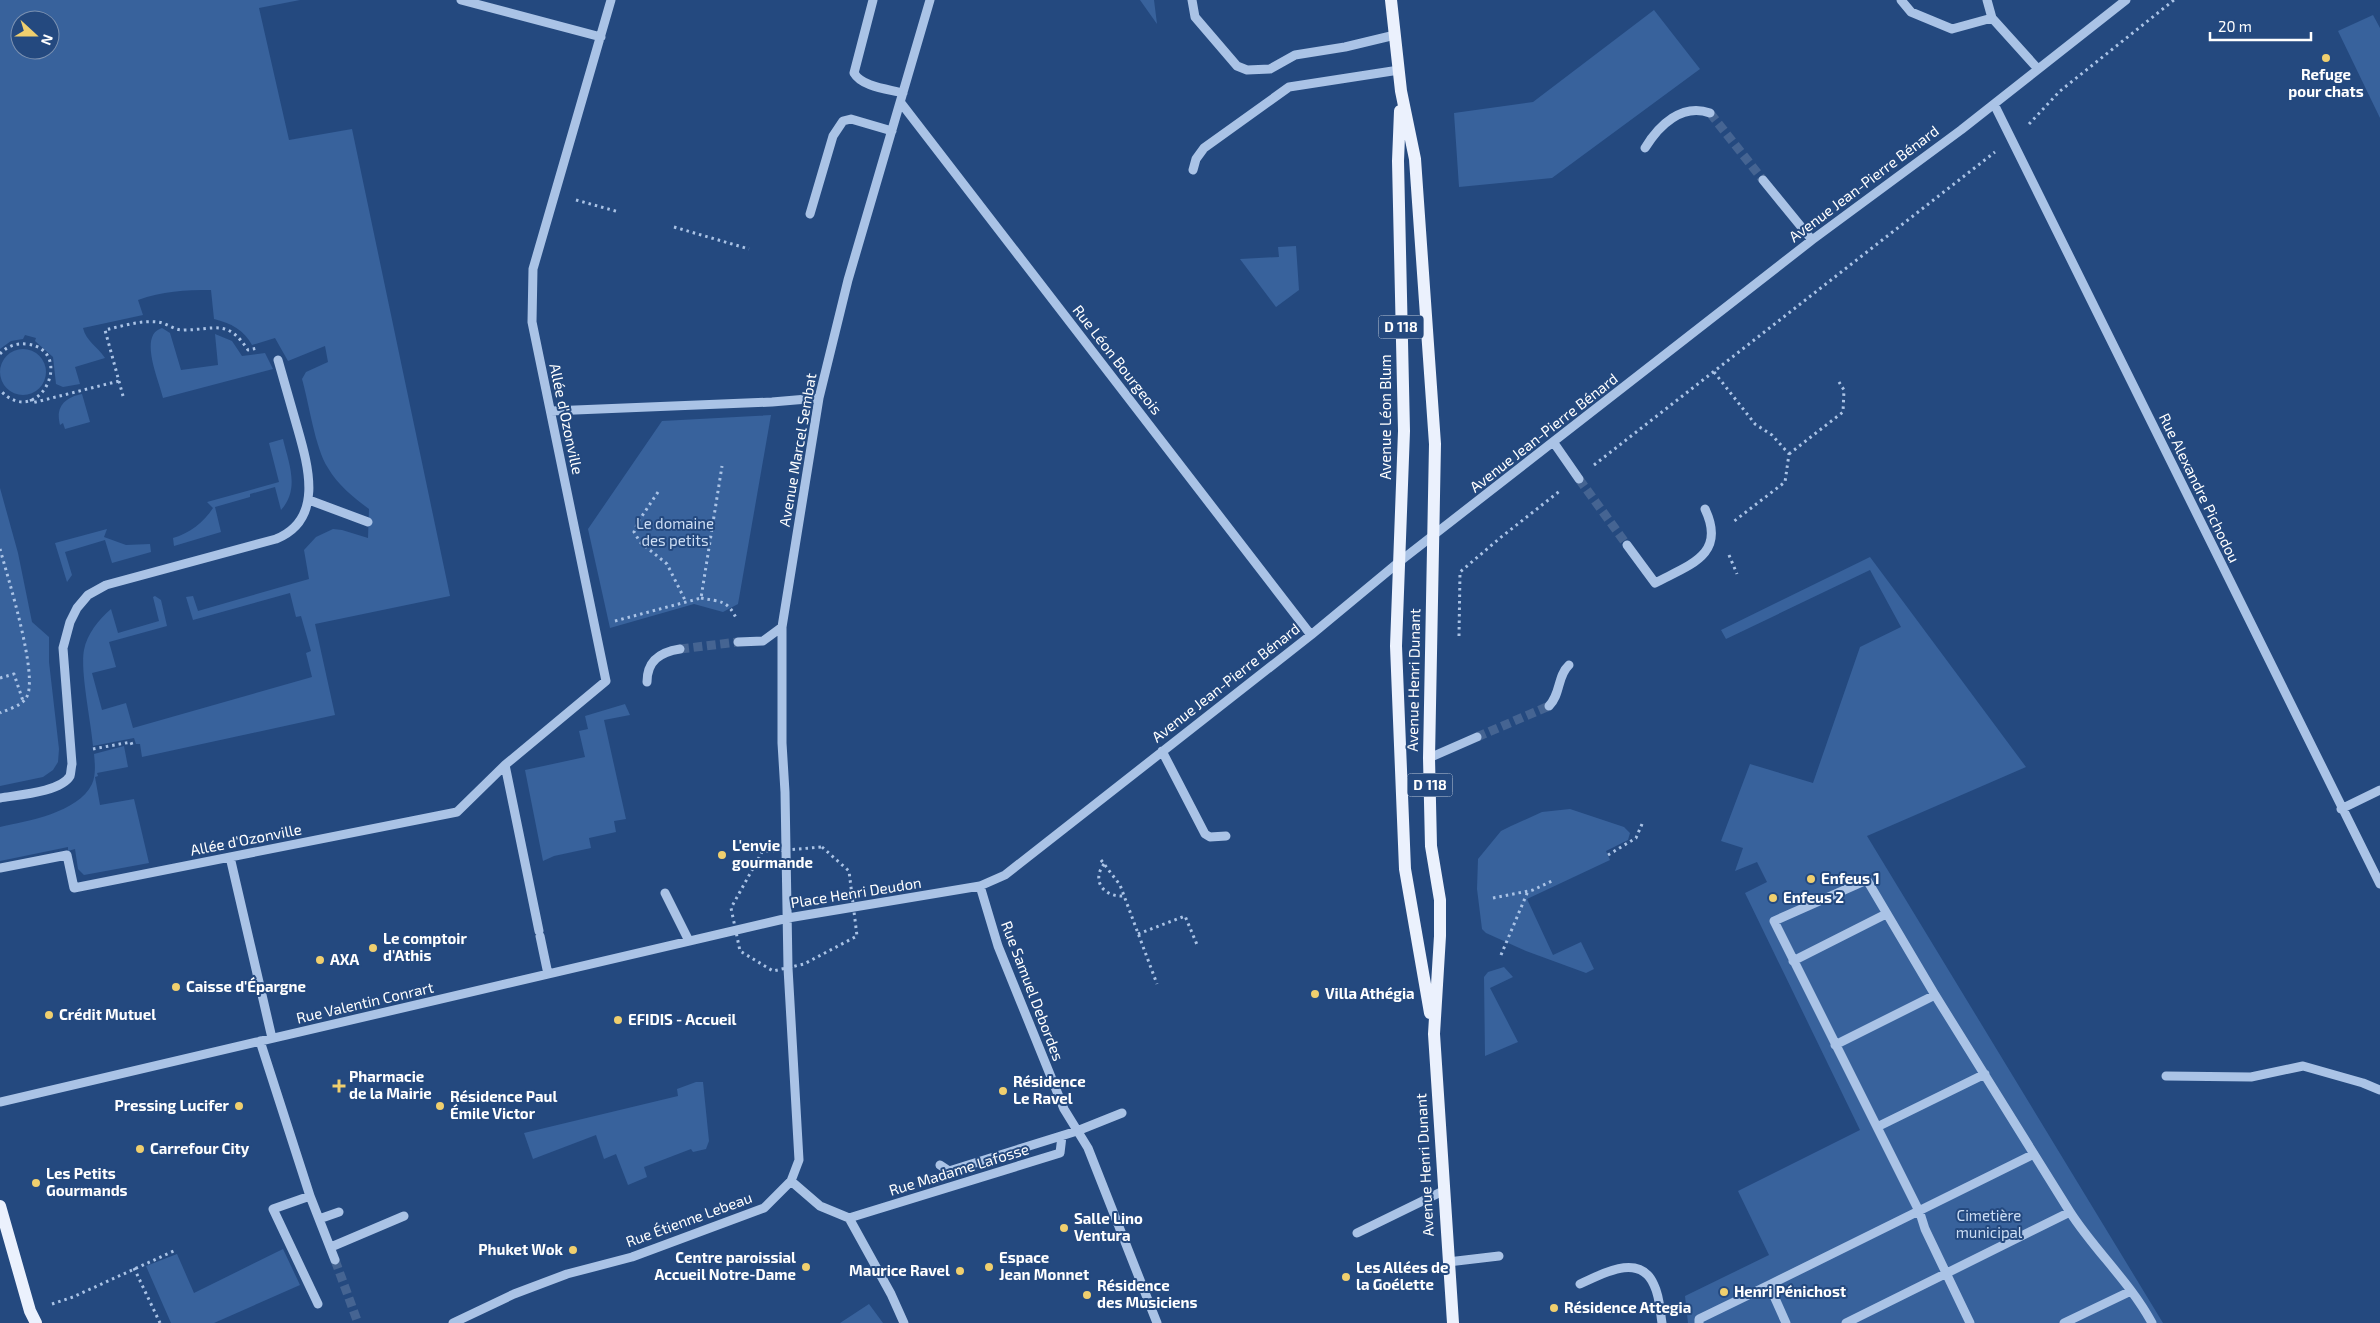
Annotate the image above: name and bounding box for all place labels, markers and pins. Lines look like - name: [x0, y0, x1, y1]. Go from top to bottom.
- marker: Refuge pour chats: [2320, 52, 2332, 64]
- place label: Refuge pour chats: [2288, 65, 2364, 100]
- place label: L'envie gourmande: [732, 836, 813, 871]
- marker: L'envie gourmande: [716, 849, 728, 861]
- place label: Enfeus 1: [1821, 869, 1880, 887]
- marker: Enfeus 1: [1805, 873, 1817, 885]
- place label: Enfeus 2: [1783, 888, 1844, 906]
- marker: Enfeus 2: [1767, 892, 1779, 904]
- place label: Le comptoir d'Athis: [383, 929, 467, 964]
- marker: Le comptoir d'Athis: [367, 942, 379, 954]
- place label: AXA: [330, 950, 359, 968]
- marker: AXA: [314, 954, 326, 966]
- place label: Caisse d'Épargne: [186, 976, 306, 995]
- marker: Caisse d'Épargne: [170, 981, 182, 993]
- place label: Villa Athégia: [1325, 984, 1415, 1002]
- marker: Villa Athégia: [1309, 988, 1321, 1000]
- place label: Crédit Mutuel: [59, 1005, 156, 1023]
- marker: Crédit Mutuel: [43, 1009, 55, 1021]
- place label: EFIDIS - Accueil: [628, 1010, 737, 1028]
- marker: EFIDIS - Accueil: [612, 1014, 624, 1026]
- place label: Pharmacie de la Mairie: [349, 1067, 432, 1102]
- place label: Résidence Le Ravel: [1013, 1072, 1086, 1107]
- marker: Pharmacie de la Mairie: [333, 1080, 345, 1092]
- marker: Résidence Le Ravel: [997, 1085, 1009, 1097]
- place label: Résidence Paul Émile Victor: [450, 1087, 558, 1122]
- place label: Pressing Lucifer: [114, 1096, 230, 1114]
- marker: Pressing Lucifer: [233, 1100, 245, 1112]
- marker: Résidence Paul Émile Victor: [434, 1100, 446, 1112]
- place label: Carrefour City: [150, 1139, 250, 1158]
- marker: Carrefour City: [134, 1143, 146, 1155]
- place label: Les Petits Gourmands: [46, 1164, 128, 1199]
- marker: Les Petits Gourmands: [30, 1177, 42, 1189]
- place label: Salle Lino Ventura: [1074, 1209, 1143, 1244]
- marker: Salle Lino Ventura: [1058, 1222, 1070, 1234]
- place label: Phuket Wok: [478, 1240, 564, 1258]
- marker: Phuket Wok: [567, 1244, 579, 1256]
- place label: Centre paroissial Accueil Notre-Dame: [654, 1248, 796, 1283]
- place label: Espace Jean Monnet: [999, 1248, 1089, 1283]
- place label: Les Allées de la Goélette: [1356, 1258, 1449, 1293]
- marker: Centre paroissial Accueil Notre-Dame: [800, 1261, 812, 1273]
- place label: Maurice Ravel: [849, 1261, 950, 1279]
- marker: Espace Jean Monnet: [983, 1261, 995, 1273]
- marker: Maurice Ravel: [954, 1265, 966, 1277]
- marker: Les Allées de la Goélette: [1340, 1271, 1352, 1283]
- place label: Résidence des Musiciens: [1097, 1276, 1198, 1311]
- place label: Henri Pénichost: [1734, 1282, 1846, 1300]
- marker: Henri Pénichost: [1718, 1286, 1730, 1298]
- marker: Résidence des Musiciens: [1081, 1289, 1093, 1301]
- place label: Résidence Attegia: [1564, 1298, 1691, 1316]
- marker: Résidence Attegia: [1548, 1302, 1560, 1314]

